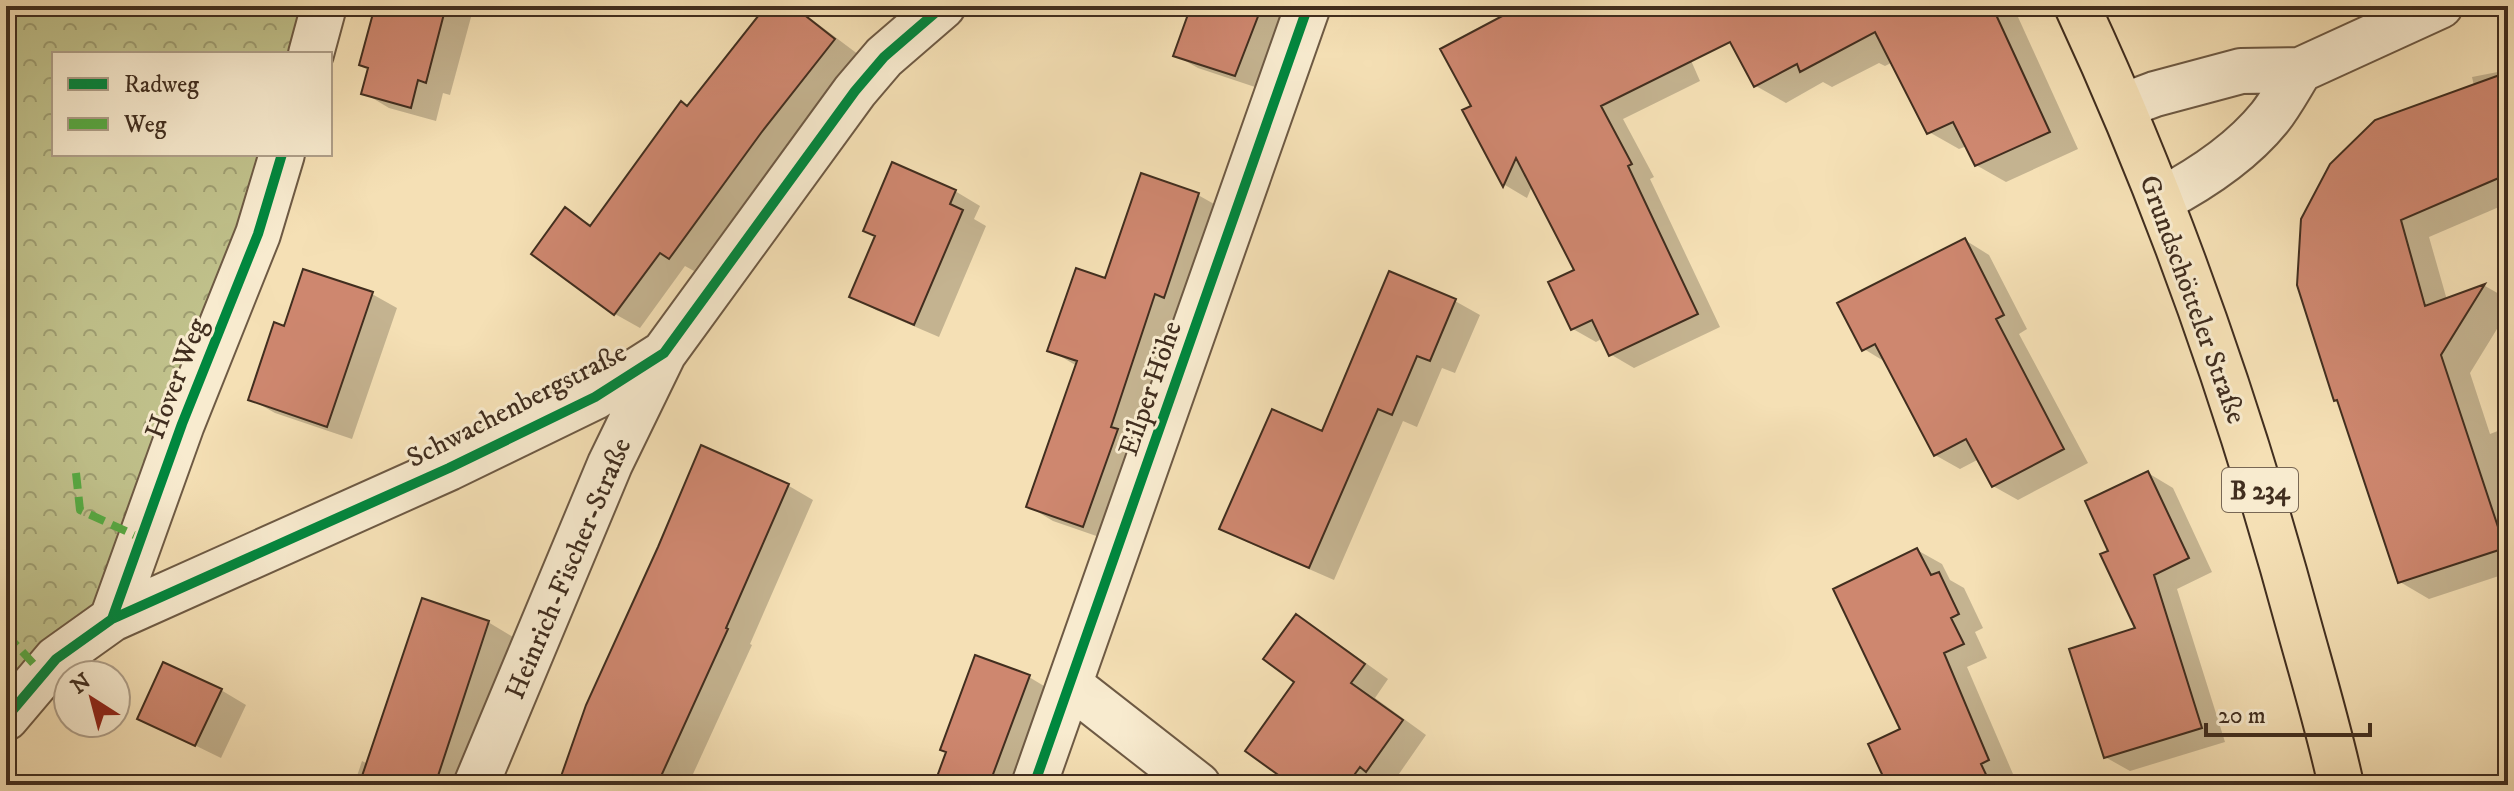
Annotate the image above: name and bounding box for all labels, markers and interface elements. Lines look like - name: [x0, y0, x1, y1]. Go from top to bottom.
- legend: [52, 52, 332, 156]
- text: Radweg: [124, 70, 199, 100]
- text: Weg: [123, 110, 167, 140]
- street label: Grundschötteler Straße: [2131, 170, 2254, 429]
- street label: Hover Weg: [137, 313, 216, 444]
- street label: Eilper Höhe: [1111, 316, 1190, 461]
- street label: Schwachenbergstraße: [401, 335, 632, 476]
- street label: Heinrich-Fischer-Straße: [497, 433, 639, 705]
- road number: B 234: [2222, 468, 2298, 512]
- north arrow: [52, 659, 132, 739]
- text: N: [66, 668, 96, 700]
- scale bar: [2206, 687, 2370, 737]
- text: 20 m: [2218, 701, 2266, 731]

